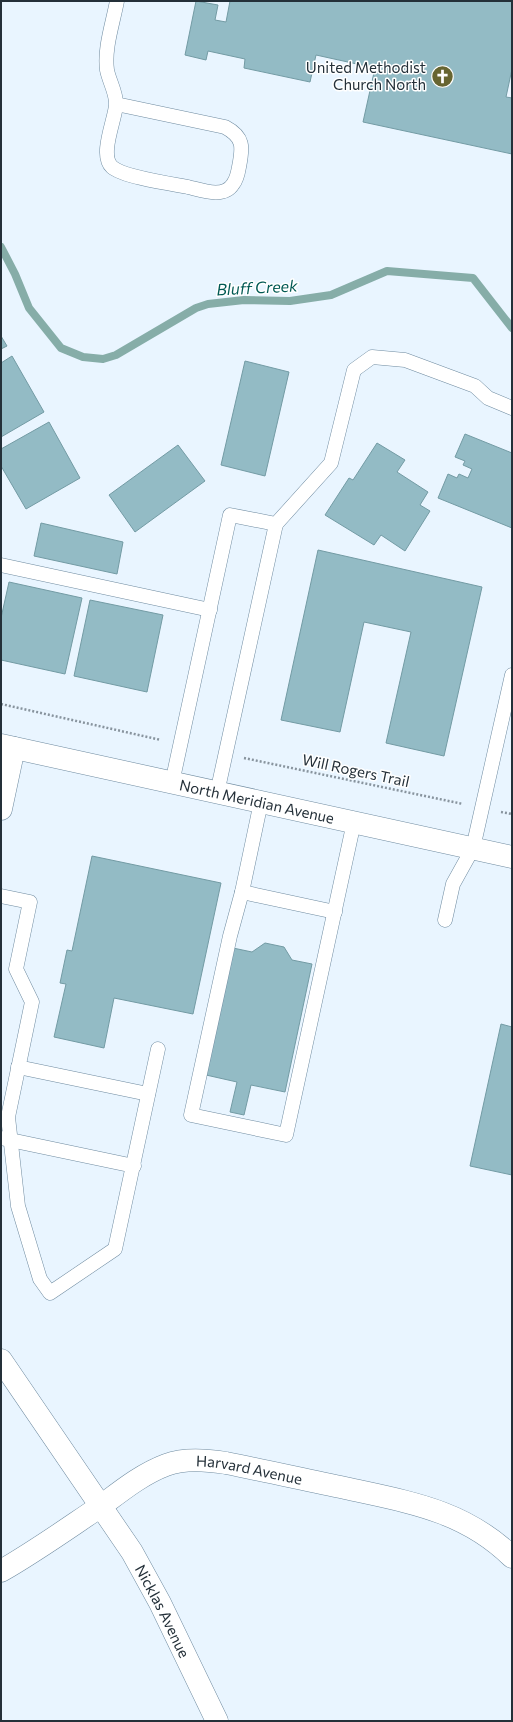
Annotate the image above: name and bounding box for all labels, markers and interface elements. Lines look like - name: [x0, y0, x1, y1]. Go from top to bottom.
- place label: United Methodist Church North: [306, 58, 426, 93]
- church icon: United Methodist Church North: [429, 63, 455, 89]
- water label: Bluff Creek: [216, 275, 298, 299]
- street label: Will Rogers Trail: [301, 750, 411, 790]
- street label: North Meridian Avenue: [178, 775, 336, 827]
- street label: Harvard Avenue: [196, 1451, 304, 1488]
- street label: Nicklas Avenue: [132, 1561, 194, 1661]

